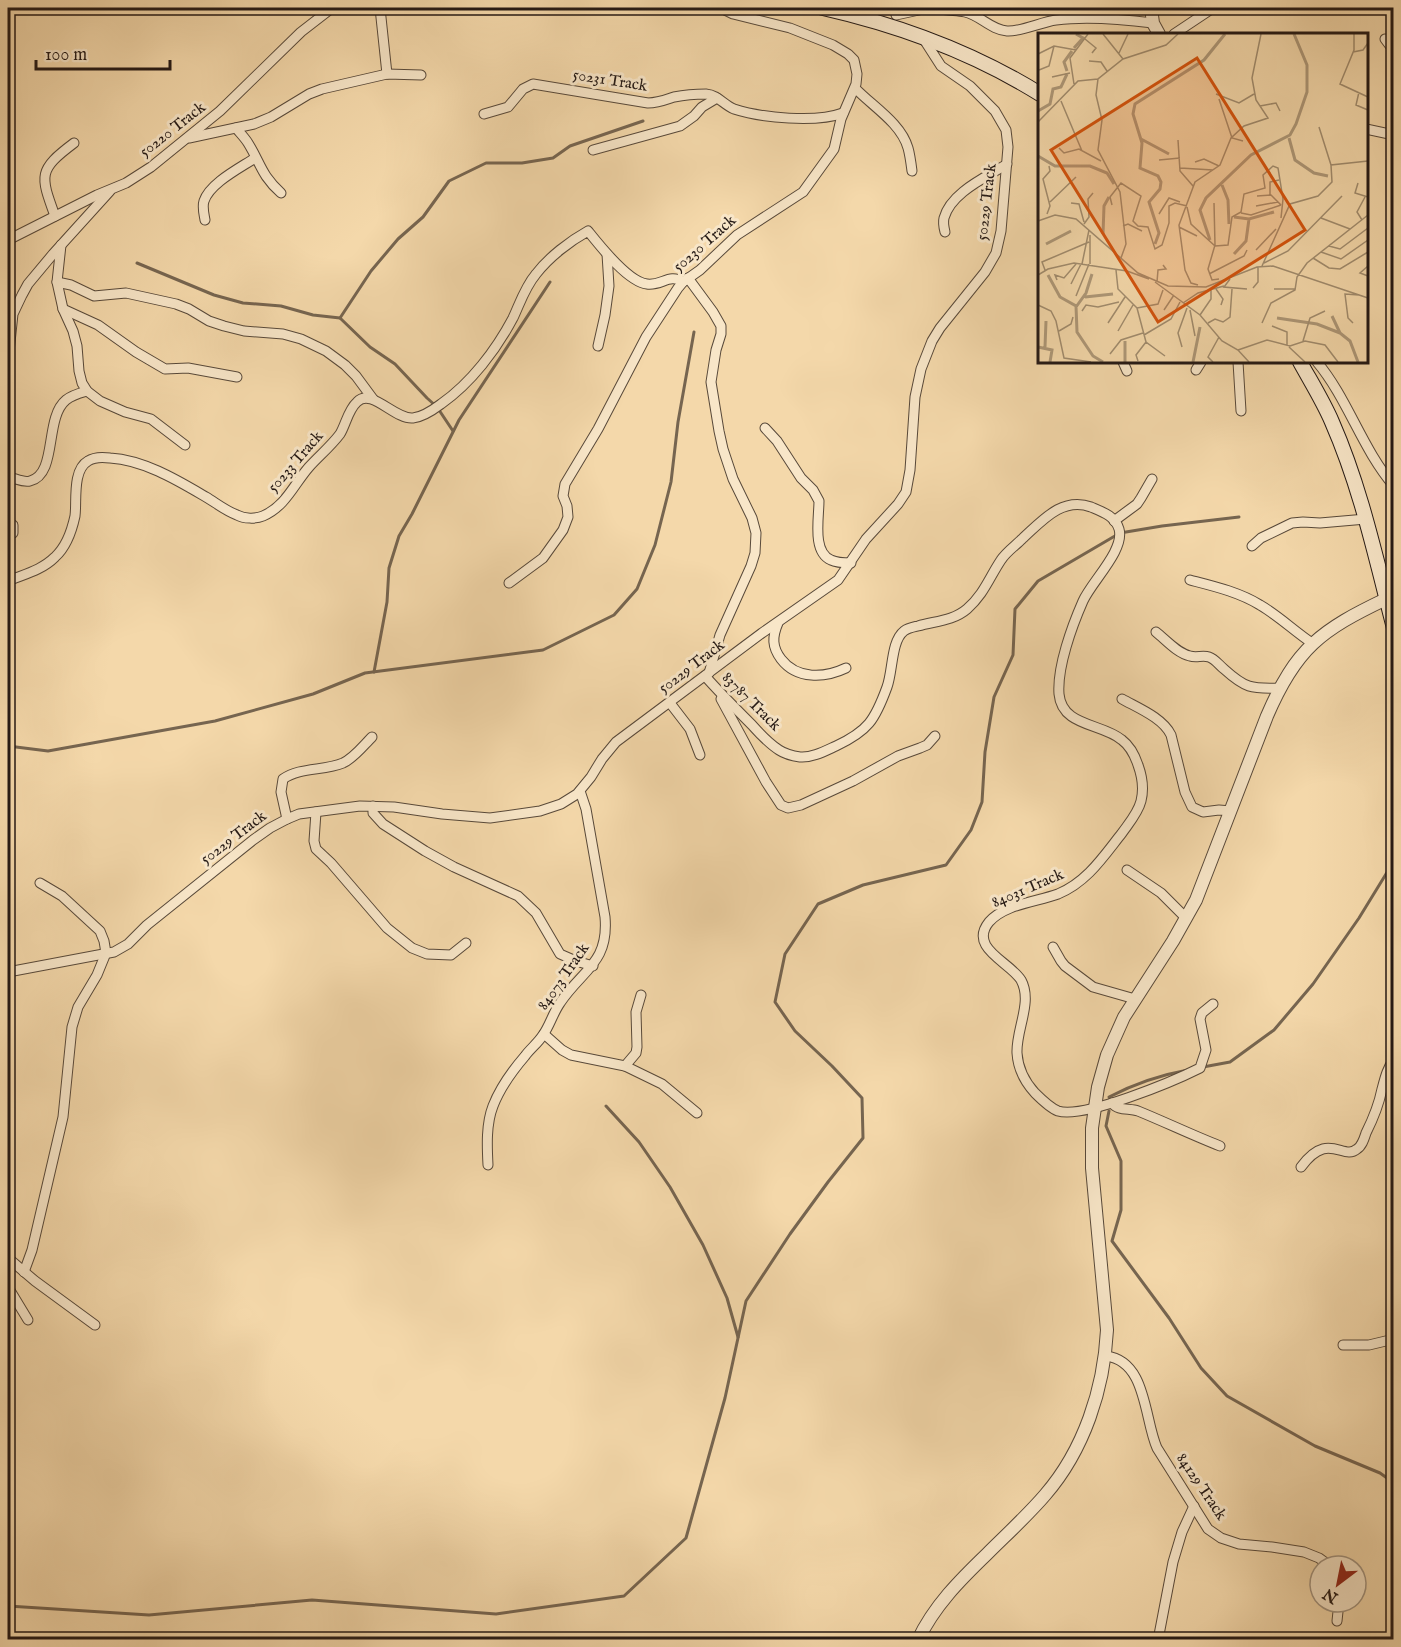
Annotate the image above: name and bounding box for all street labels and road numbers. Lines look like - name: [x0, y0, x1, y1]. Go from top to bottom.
- street label: 50231 Track: [571, 65, 649, 97]
- street label: 50220 Track: [136, 98, 210, 162]
- street label: 50229 Track: [972, 162, 1002, 242]
- street label: 50230 Track: [669, 211, 741, 277]
- street label: 50233 Track: [264, 427, 328, 497]
- street label: 50229 Track: [655, 635, 729, 698]
- street label: 83787 Track: [717, 668, 785, 736]
- street label: 50229 Track: [197, 806, 271, 869]
- street label: 84031 Track: [989, 865, 1067, 913]
- street label: 84073 Track: [534, 939, 595, 1015]
- street label: 84129 Track: [1171, 1450, 1231, 1525]

